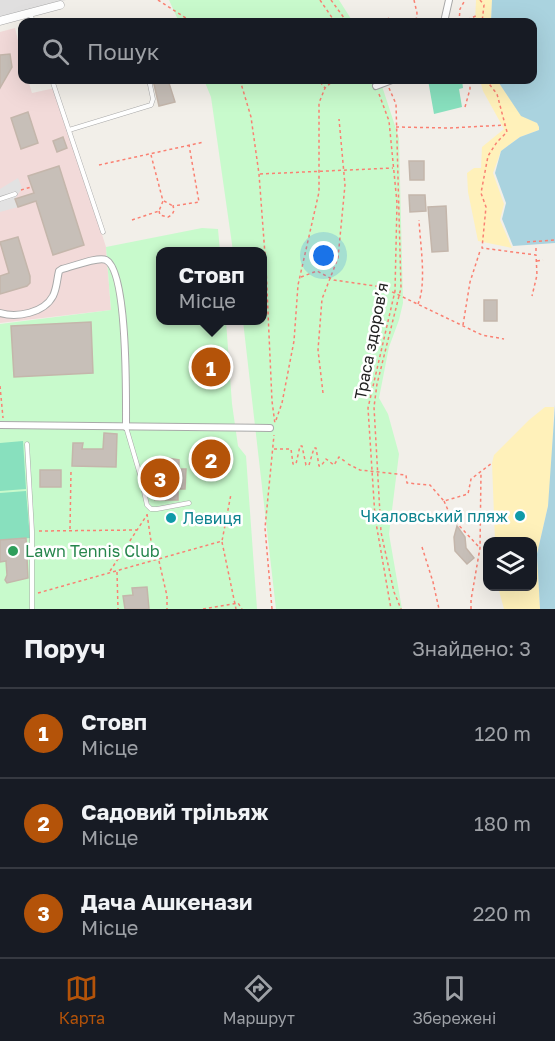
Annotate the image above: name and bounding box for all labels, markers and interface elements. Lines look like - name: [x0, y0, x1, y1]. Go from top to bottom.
- search box: [18, 18, 537, 84]
- icon: search: [39, 35, 72, 68]
- text: Пошук: [87, 38, 160, 65]
- your location: [309, 241, 338, 270]
- popup: [156, 247, 267, 325]
- text: Стовп: [178, 261, 245, 288]
- street label: Траса здоров’я: [350, 281, 392, 401]
- text: Місце: [178, 288, 236, 312]
- pin: 1: [192, 344, 230, 389]
- pin: 2: [192, 436, 230, 482]
- pin: 3: [140, 456, 180, 500]
- place label: Чкаловський пляж: [360, 506, 508, 526]
- place label: Левиця: [183, 508, 242, 528]
- marker: Чкаловський пляж: [513, 509, 527, 523]
- marker: Левиця: [164, 511, 178, 525]
- map controls: [483, 537, 537, 591]
- button: layers: [483, 537, 537, 591]
- place label: Lawn Tennis Club: [25, 541, 160, 561]
- marker: Lawn Tennis Club: [6, 544, 20, 558]
- text: Поруч: [24, 633, 105, 664]
- text: Знайдено: 3: [412, 636, 531, 660]
- text: Стовп: [81, 708, 147, 735]
- text: 1: [38, 721, 49, 745]
- text: 120 m: [475, 721, 531, 745]
- text: Місце: [81, 735, 138, 759]
- text: Садовий трільяж: [81, 798, 268, 825]
- text: 2: [37, 811, 50, 835]
- text: 180 m: [474, 811, 531, 835]
- text: Місце: [81, 825, 138, 849]
- text: Дача Ашкенази: [81, 888, 252, 915]
- text: 3: [37, 901, 50, 925]
- text: 220 m: [473, 901, 531, 925]
- text: Місце: [81, 915, 138, 939]
- tab: Карта: [59, 972, 105, 1028]
- tab: Маршрут: [223, 972, 295, 1028]
- tab: Збережені: [413, 972, 496, 1028]

